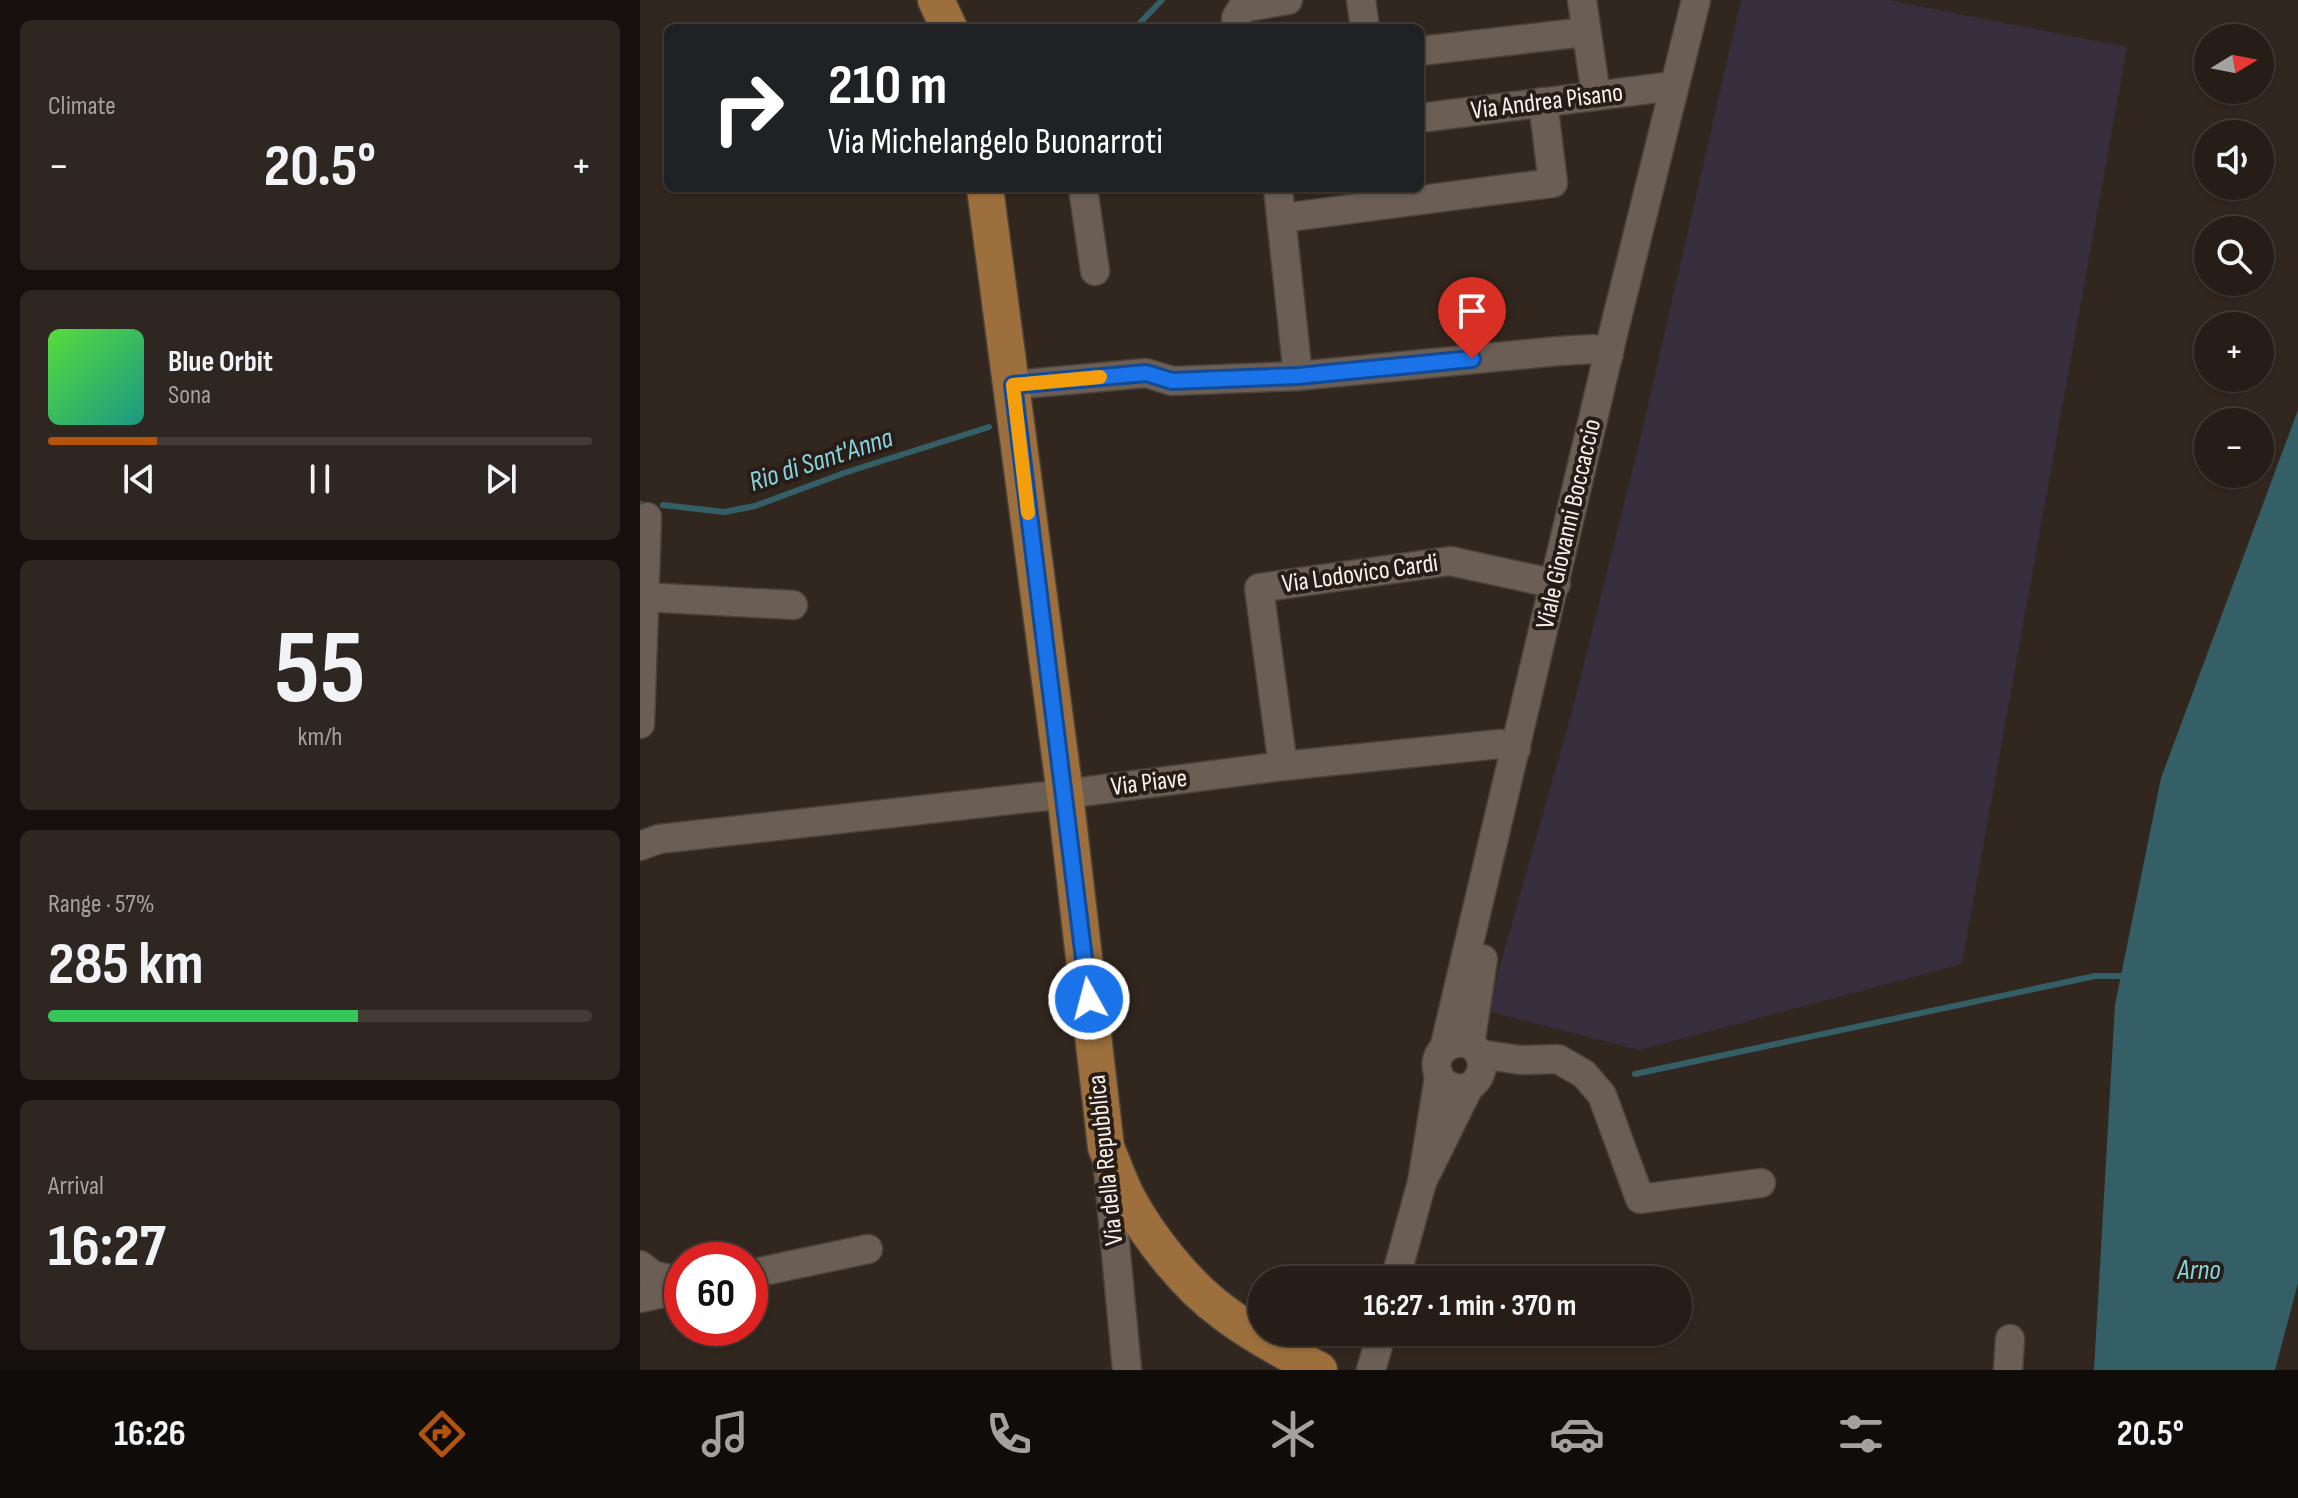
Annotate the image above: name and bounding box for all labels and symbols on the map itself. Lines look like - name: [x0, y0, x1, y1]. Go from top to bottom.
- north arrow: [2194, 24, 2274, 104]
- street label: Via Andrea Pisano: [1469, 77, 1625, 127]
- pin: [1438, 277, 1506, 359]
- street label: Viale Giovanni Boccaccio: [1530, 416, 1608, 632]
- water label: Rio di Sant'Anna: [745, 421, 898, 499]
- street label: Via Lodovico Cardi: [1280, 548, 1440, 600]
- street label: Via Piave: [1109, 763, 1189, 803]
- position arrow: [1047, 957, 1131, 1041]
- street label: Via della Repubblica: [1082, 1073, 1130, 1247]
- speed limit sign: 60: [664, 1242, 768, 1346]
- water label: Arno: [2176, 1254, 2221, 1287]

